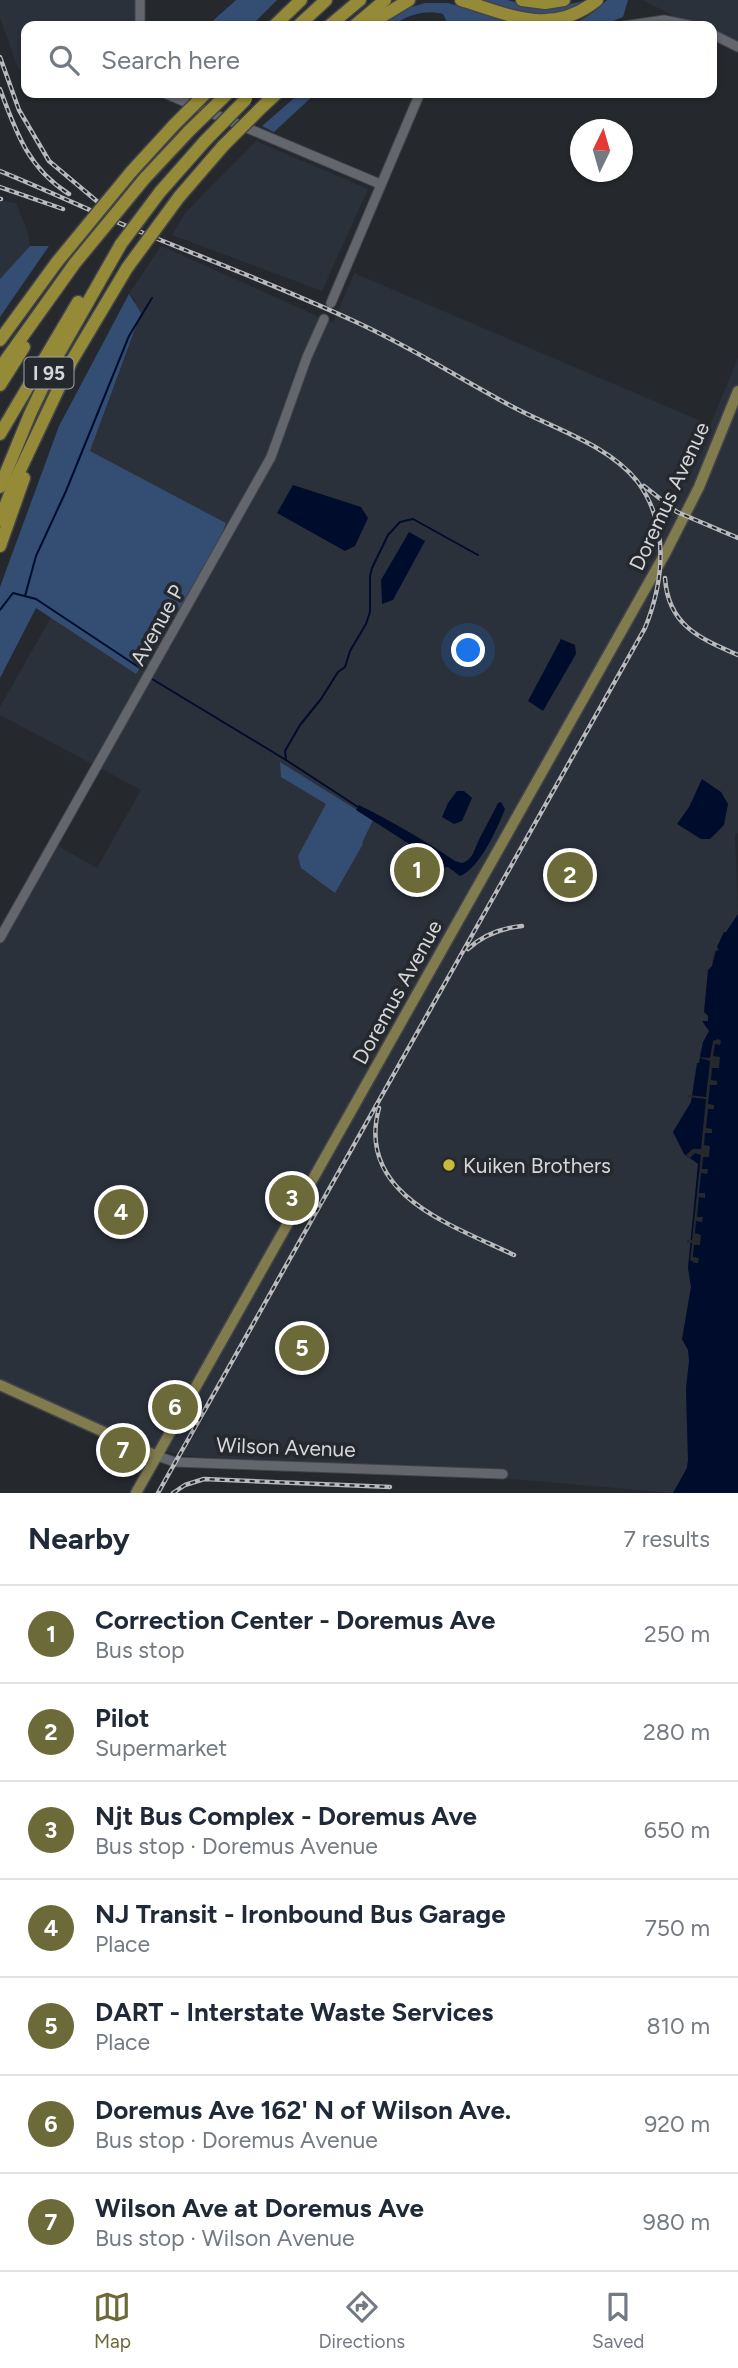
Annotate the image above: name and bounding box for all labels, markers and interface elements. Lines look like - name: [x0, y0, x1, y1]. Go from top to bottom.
- search box: [21, 21, 717, 98]
- icon: search: [45, 41, 83, 79]
- text: Search here: [101, 44, 240, 76]
- north arrow: [570, 119, 633, 182]
- road number: I 95: [24, 358, 74, 388]
- street label: Doremus Avenue: [624, 418, 714, 574]
- street label: Avenue P: [125, 580, 189, 670]
- your location: [451, 633, 485, 667]
- pin: 1: [394, 844, 440, 896]
- pin: 2: [547, 849, 593, 901]
- street label: Doremus Avenue: [347, 916, 447, 1068]
- place label: Kuiken Brothers: [463, 1153, 611, 1178]
- marker: Kuiken Brothers: [441, 1157, 457, 1173]
- pin: 3: [269, 1172, 315, 1224]
- pin: 4: [98, 1186, 144, 1238]
- pin: 5: [279, 1322, 325, 1374]
- pin: 6: [152, 1381, 198, 1433]
- pin: 7: [100, 1424, 146, 1476]
- street label: Wilson Avenue: [216, 1432, 356, 1462]
- text: Nearby: [28, 1520, 130, 1557]
- text: 7 results: [624, 1525, 710, 1553]
- text: Correction Center - Doremus Ave: [95, 1604, 495, 1636]
- text: 1: [46, 1620, 56, 1648]
- text: 250 m: [644, 1620, 710, 1648]
- text: Bus stop: [95, 1636, 185, 1664]
- text: Pilot: [95, 1702, 149, 1734]
- text: 2: [44, 1718, 58, 1746]
- text: 280 m: [643, 1718, 710, 1746]
- text: Supermarket: [95, 1734, 227, 1762]
- text: Njt Bus Complex - Doremus Ave: [95, 1800, 477, 1832]
- text: 3: [45, 1816, 57, 1844]
- text: 650 m: [644, 1816, 710, 1844]
- text: Bus stop · Doremus Avenue: [95, 1832, 378, 1860]
- text: NJ Transit - Ironbound Bus Garage: [95, 1898, 506, 1930]
- text: 4: [44, 1914, 58, 1942]
- text: 750 m: [644, 1914, 710, 1942]
- text: Place: [95, 1930, 150, 1958]
- text: DART - Interstate Waste Services: [95, 1996, 493, 2028]
- text: 5: [44, 2012, 58, 2040]
- text: 810 m: [646, 2012, 710, 2040]
- text: Place: [95, 2028, 150, 2056]
- text: Doremus Ave 162' N of Wilson Ave.: [95, 2094, 511, 2126]
- text: 6: [44, 2110, 58, 2138]
- text: 920 m: [644, 2110, 710, 2138]
- text: Bus stop · Doremus Avenue: [95, 2126, 378, 2154]
- text: Wilson Ave at Doremus Ave: [95, 2192, 424, 2224]
- text: 7: [45, 2208, 57, 2236]
- text: 980 m: [643, 2208, 710, 2236]
- text: Bus stop · Wilson Avenue: [95, 2224, 355, 2252]
- tab: Map: [93, 2288, 131, 2353]
- tab: Directions: [318, 2288, 405, 2353]
- tab: Saved: [592, 2288, 644, 2353]

